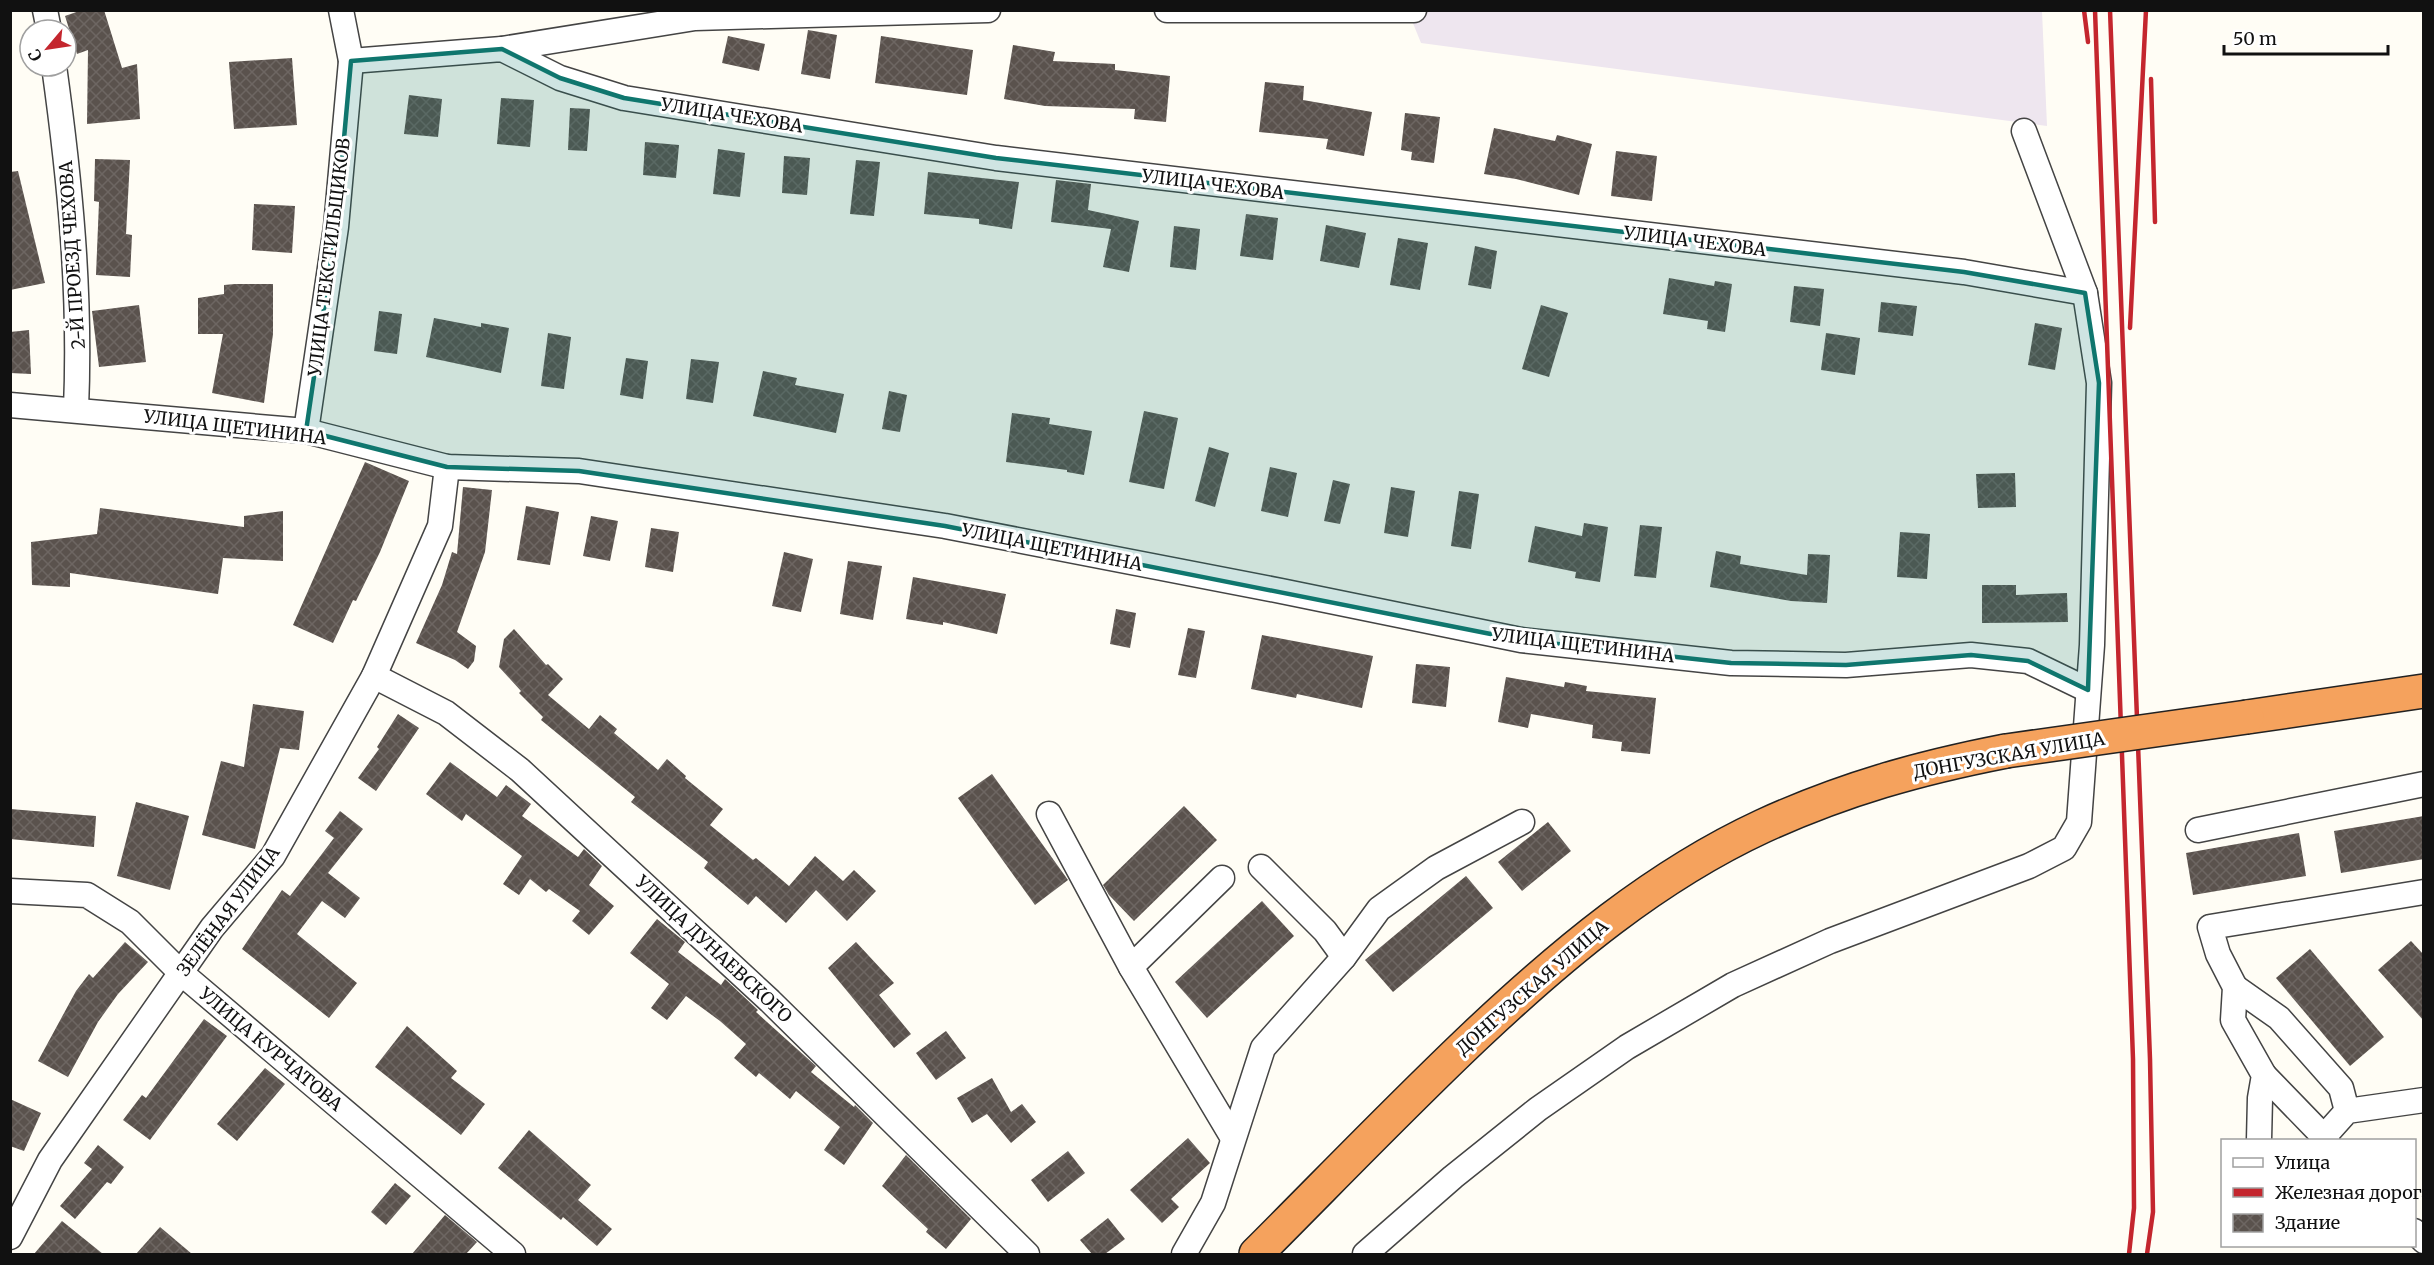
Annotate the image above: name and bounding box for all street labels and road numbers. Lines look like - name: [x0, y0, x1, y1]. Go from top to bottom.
- street label: УЛИЦА ЧЕХОВА: [658, 92, 805, 138]
- street label: УЛИЦА ТЕКСТИЛЬЩИКОВ: [303, 136, 355, 379]
- street label: 2-Й ПРОЕЗД ЧЕХОВА: [54, 160, 90, 350]
- street label: УЛИЦА ЧЕХОВА: [1139, 164, 1286, 204]
- street label: УЛИЦА ЧЕХОВА: [1621, 221, 1768, 261]
- street label: УЛИЦА ЩЕТИНИНА: [141, 404, 328, 450]
- street label: УЛИЦА ЩЕТИНИНА: [959, 518, 1145, 576]
- street label: УЛИЦА ЩЕТИНИНА: [1489, 622, 1676, 668]
- street label: ДОНГУЗСКАЯ УЛИЦА: [1911, 727, 2107, 783]
- street label: ЗЕЛЁНАЯ УЛИЦА: [172, 841, 284, 980]
- street label: УЛИЦА ДУНАЕВСКОГО: [630, 870, 797, 1028]
- street label: ДОНГУЗСКАЯ УЛИЦА: [1451, 914, 1613, 1059]
- street label: УЛИЦА КУРЧАТОВА: [194, 982, 348, 1116]

